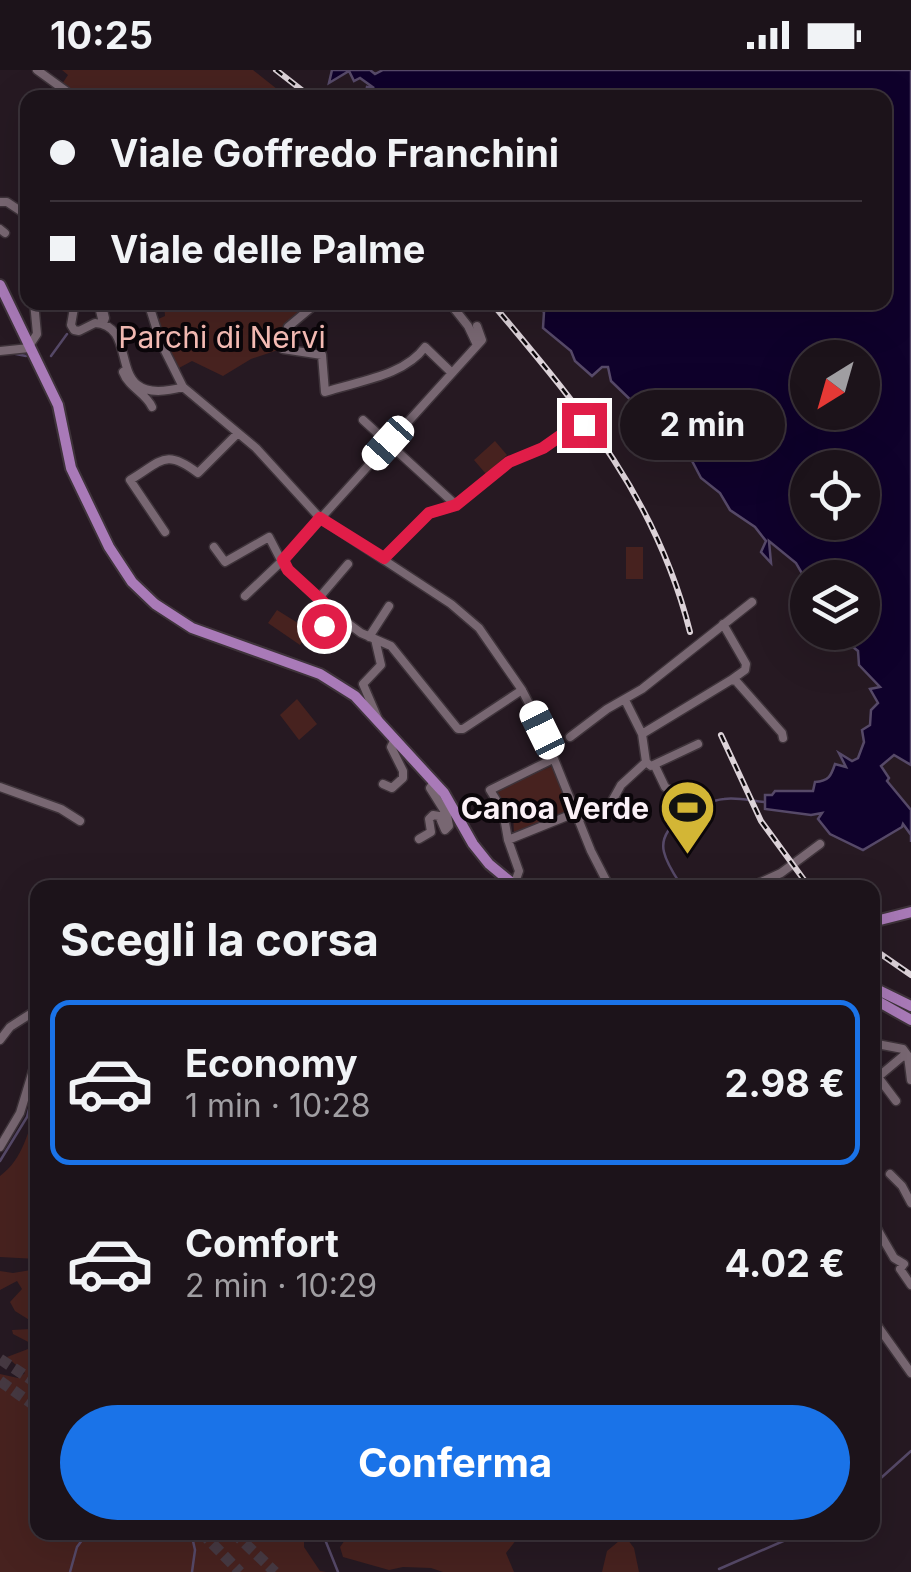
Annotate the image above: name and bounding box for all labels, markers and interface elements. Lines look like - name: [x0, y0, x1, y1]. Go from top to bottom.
- text: 10:25: [50, 12, 153, 58]
- text: Viale Goffredo Franchini: [110, 130, 559, 176]
- text: Viale delle Palme: [110, 226, 425, 272]
- park label: Parchi di Nervi: [118, 319, 326, 355]
- north arrow: [790, 340, 880, 430]
- map controls: [790, 340, 880, 650]
- callout: 2 min: [619, 390, 784, 460]
- route end: [562, 403, 607, 448]
- text: 2 min: [660, 405, 745, 444]
- car: [357, 411, 419, 475]
- button: locate: [790, 450, 880, 540]
- button: layers: [790, 560, 880, 650]
- route start: [302, 604, 347, 649]
- car: [515, 696, 569, 764]
- sports icon: Canoa Verde: [658, 778, 718, 857]
- place label: Canoa Verde: [461, 790, 649, 826]
- text: Scegli la corsa: [60, 912, 379, 967]
- icon: car: [65, 1038, 155, 1128]
- text: Economy: [185, 1040, 358, 1086]
- text: 2.98 €: [724, 1060, 845, 1106]
- text: 1 min · 10:28: [185, 1086, 371, 1125]
- icon: car: [65, 1218, 155, 1308]
- text: Comfort: [185, 1220, 339, 1266]
- text: 4.02 €: [724, 1240, 845, 1286]
- text: 2 min · 10:29: [185, 1266, 377, 1305]
- button: Conferma: [60, 1405, 850, 1520]

